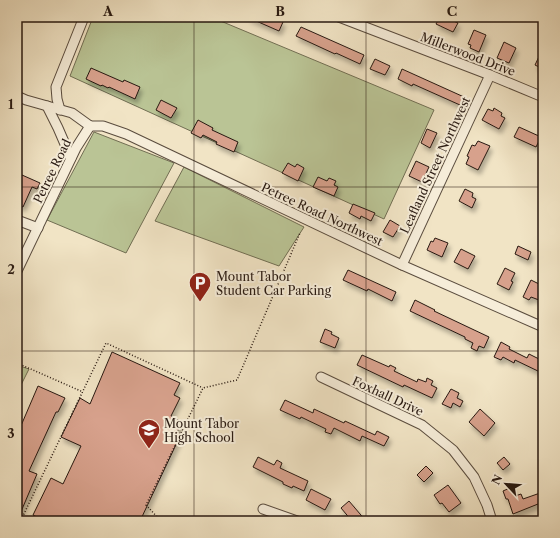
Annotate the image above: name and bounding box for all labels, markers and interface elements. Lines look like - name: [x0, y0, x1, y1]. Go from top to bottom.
- text: A: [102, 3, 114, 19]
- text: B: [275, 3, 285, 19]
- text: C: [447, 3, 457, 19]
- street label: Millerwood Drive: [418, 29, 518, 79]
- street label: Leafland Street Northwest: [397, 94, 474, 236]
- text: 1: [8, 96, 14, 112]
- street label: Petree Road: [30, 136, 74, 206]
- street label: Petree Road Northwest: [259, 179, 386, 249]
- text: 2: [7, 261, 15, 277]
- place label: Mount Tabor Student Car Parking: [216, 269, 332, 298]
- parking icon: Mount Tabor Student Car Parking: [187, 270, 213, 303]
- street label: Foxhall Drive: [350, 373, 426, 419]
- place label: Mount Tabor High School: [164, 416, 239, 445]
- school or university icon: Mount Tabor High School: [136, 417, 162, 450]
- text: 3: [7, 425, 15, 441]
- north arrow: [486, 464, 526, 504]
- text: N: [489, 472, 506, 487]

